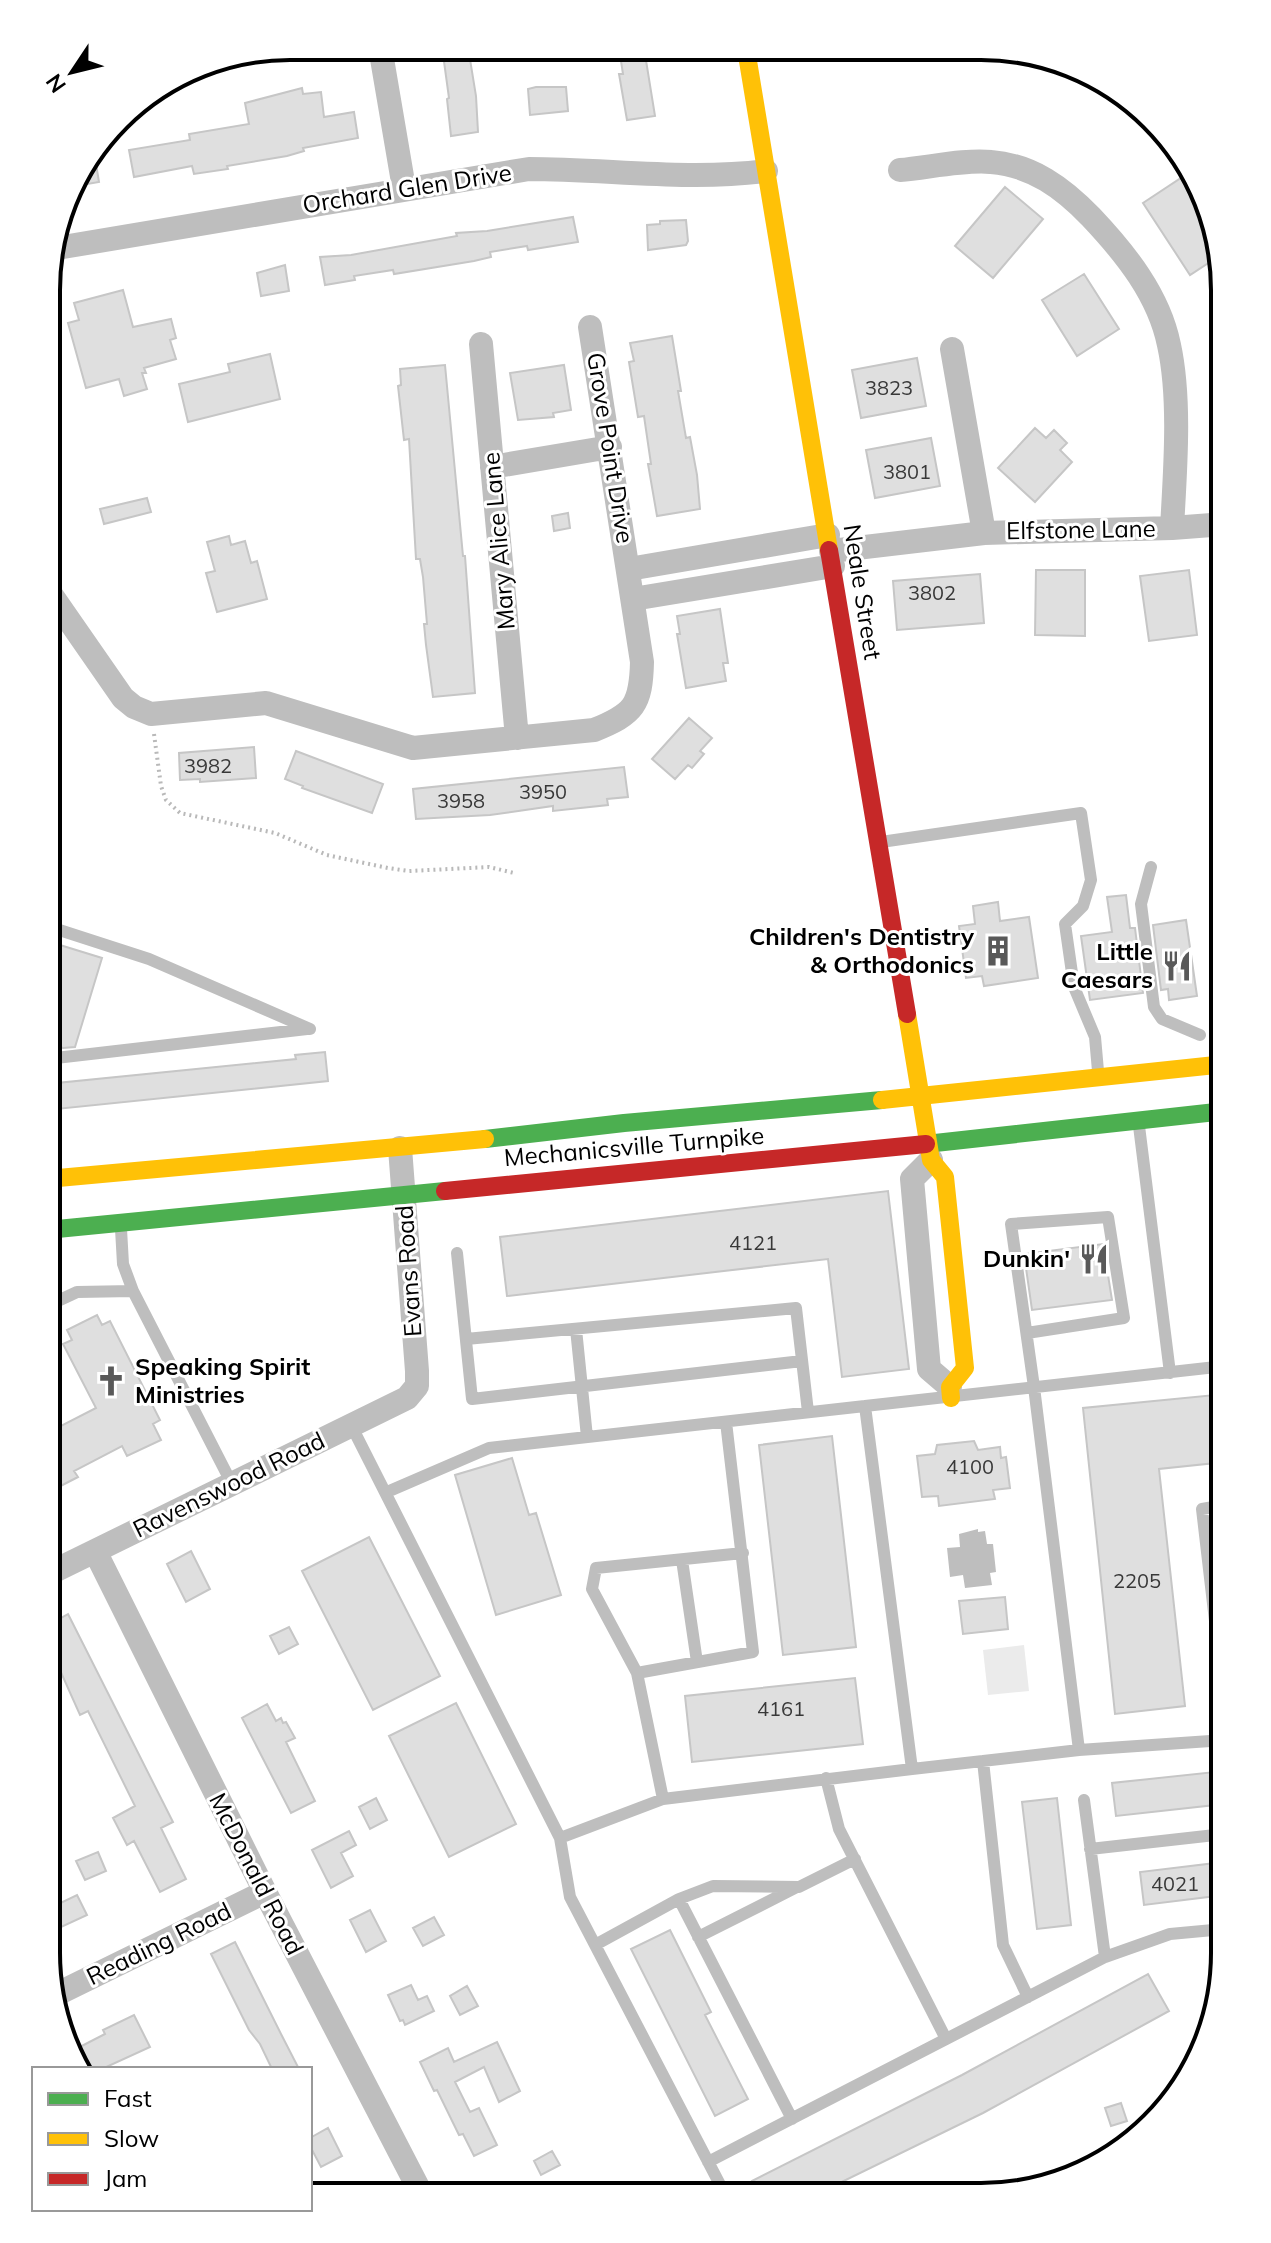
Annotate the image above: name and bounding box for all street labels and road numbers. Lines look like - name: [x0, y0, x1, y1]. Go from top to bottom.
- street label: Orchard Glen Drive: [300, 157, 514, 219]
- street label: Grove Point Drive: [581, 350, 641, 545]
- street label: Mary Alice Lane: [475, 451, 521, 631]
- street label: Elfstone Lane: [1006, 513, 1156, 545]
- street label: Neale Street: [837, 522, 889, 662]
- street label: Mechanicsville Turnpike: [503, 1120, 765, 1172]
- street label: Evans Road: [388, 1204, 428, 1338]
- street label: Ravenswood Road: [128, 1425, 329, 1544]
- street label: McDonald Road: [203, 1788, 311, 1960]
- street label: Reading Road: [81, 1895, 236, 1991]

